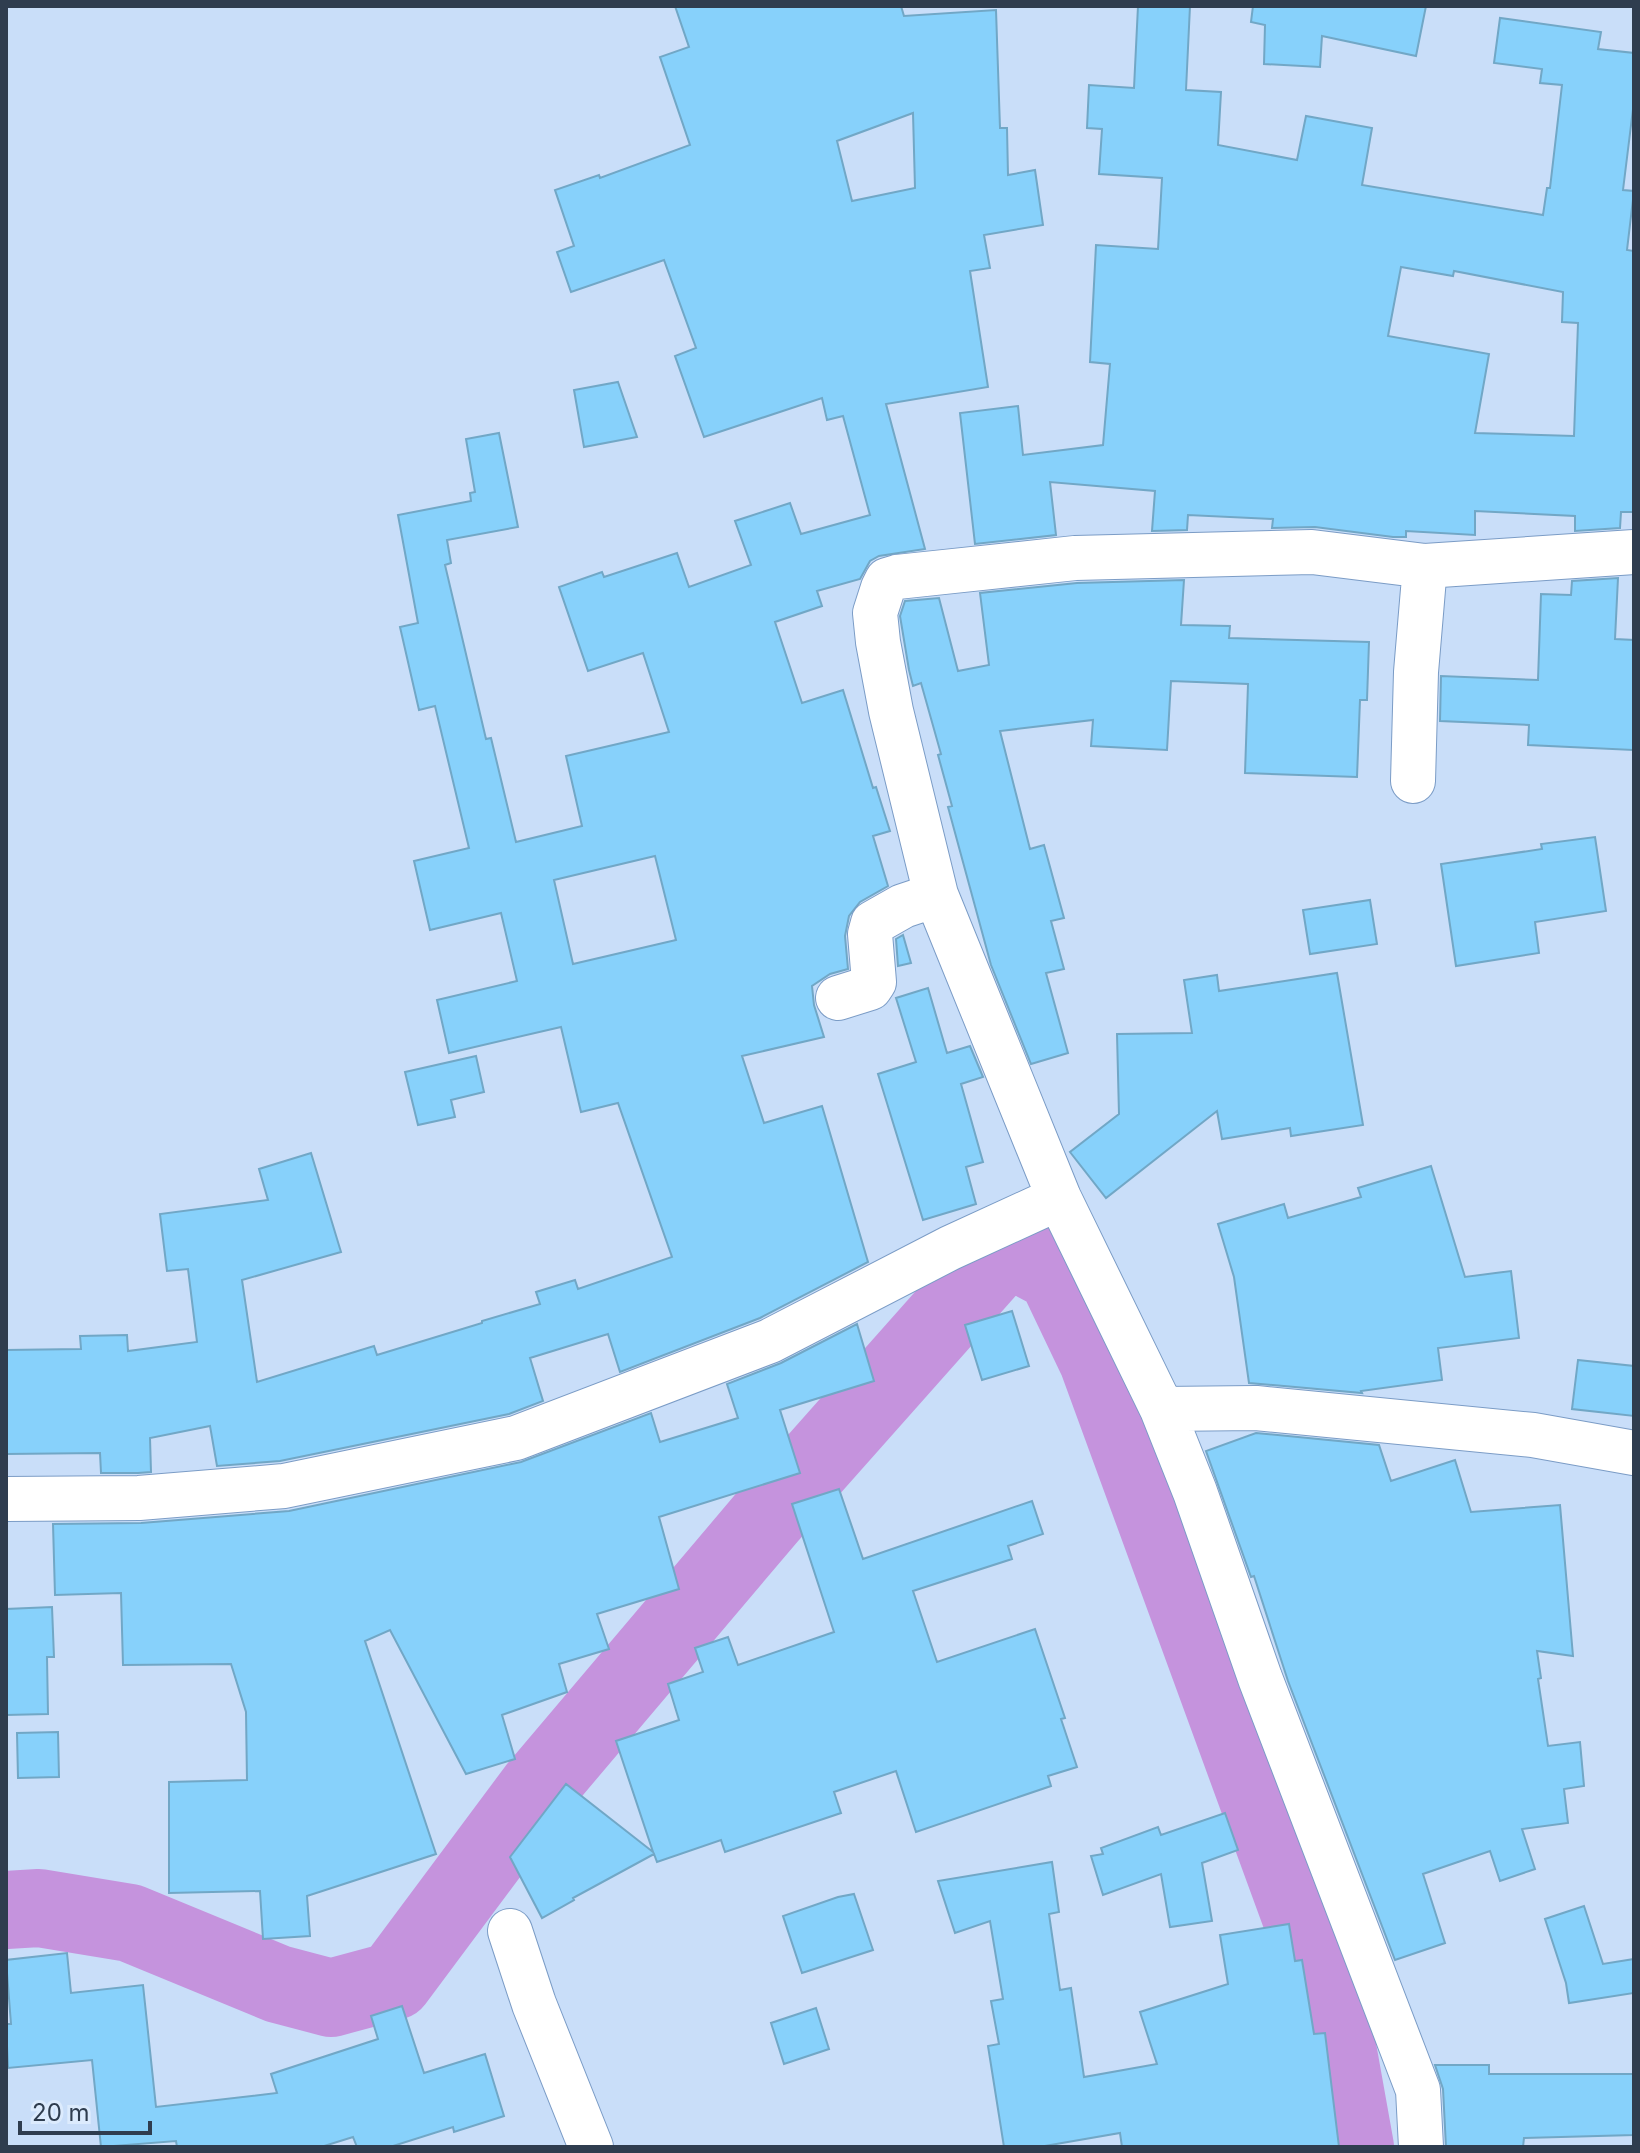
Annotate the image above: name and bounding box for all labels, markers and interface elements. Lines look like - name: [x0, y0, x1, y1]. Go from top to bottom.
- scale bar: [20, 2085, 150, 2135]
- text: 20 m: [32, 2098, 90, 2127]

